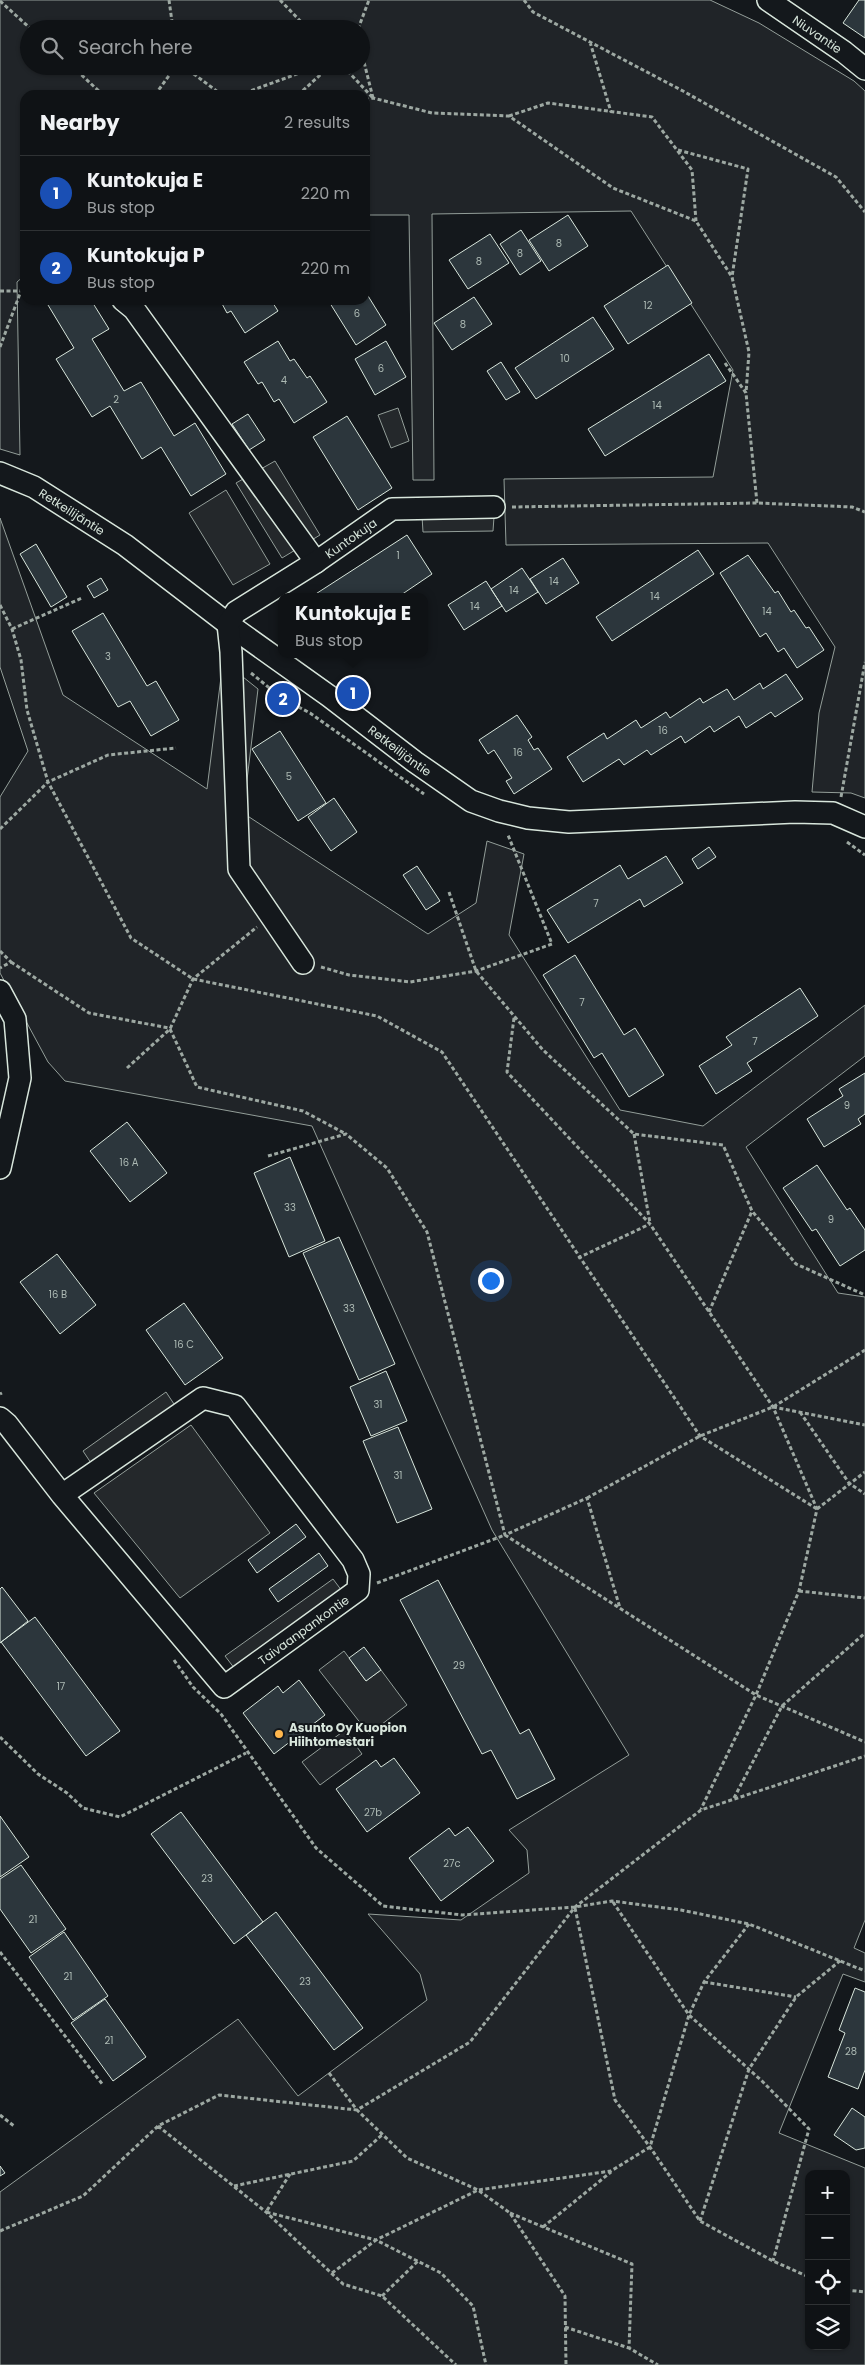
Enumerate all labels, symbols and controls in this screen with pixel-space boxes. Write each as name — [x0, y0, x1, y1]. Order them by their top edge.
street label: Niuvantie — [789, 11, 846, 57]
search box — [20, 20, 370, 75]
icon: search — [38, 34, 66, 62]
text: Search here — [78, 34, 192, 61]
text: Nearby — [40, 108, 120, 137]
text: 2 results — [284, 111, 350, 134]
text: Kuntokuja E — [87, 167, 203, 194]
text: 1 — [53, 182, 59, 205]
text: 220 m — [301, 182, 350, 205]
text: Bus stop — [87, 196, 155, 219]
house number: 8 — [556, 236, 562, 251]
text: Kuntokuja P — [87, 242, 205, 269]
house number: 8 — [517, 246, 523, 261]
house number: 8 — [476, 254, 482, 269]
text: 2 — [51, 257, 61, 280]
text: 220 m — [301, 257, 350, 280]
text: Bus stop — [87, 271, 155, 294]
house number: 12 — [644, 298, 653, 313]
house number: 6 — [354, 306, 360, 321]
house number: 8 — [460, 317, 466, 332]
house number: 10 — [560, 351, 570, 366]
house number: 6 — [378, 361, 384, 376]
house number: 4 — [281, 373, 287, 388]
house number: 2 — [113, 392, 119, 407]
house number: 14 — [652, 398, 662, 413]
street label: Retkeilijäntie — [36, 484, 108, 539]
street label: Kuntokuja — [321, 514, 380, 562]
house number: 1 — [396, 548, 400, 563]
house number: 14 — [549, 574, 559, 589]
house number: 14 — [509, 583, 519, 598]
house number: 14 — [650, 589, 660, 604]
popup — [278, 593, 428, 658]
house number: 14 — [470, 599, 480, 614]
text: Kuntokuja E — [295, 600, 411, 627]
house number: 14 — [762, 604, 772, 619]
text: Bus stop — [295, 629, 363, 652]
house number: 3 — [105, 649, 111, 664]
pin: 1 — [337, 674, 369, 712]
pin: 2 — [267, 680, 299, 718]
street label: Retkeilijäntie — [365, 721, 435, 780]
house number: 16 — [658, 723, 668, 738]
house number: 16 — [513, 745, 523, 760]
house number: 5 — [286, 769, 292, 784]
house number: 7 — [593, 896, 599, 911]
house number: 7 — [579, 995, 585, 1010]
house number: 7 — [752, 1034, 758, 1049]
house number: 9 — [844, 1098, 850, 1113]
house number: 16 A — [120, 1155, 139, 1170]
house number: 33 — [284, 1200, 296, 1215]
house number: 9 — [828, 1212, 834, 1227]
your location — [478, 1268, 504, 1294]
house number: 16 B — [49, 1287, 67, 1302]
house number: 33 — [343, 1301, 355, 1316]
house number: 16 C — [174, 1337, 194, 1352]
house number: 31 — [373, 1397, 383, 1412]
house number: 31 — [393, 1468, 403, 1483]
street label: Taivaanpankontie — [254, 1591, 352, 1668]
house number: 29 — [453, 1658, 465, 1673]
house number: 17 — [57, 1679, 66, 1694]
place label: Asunto Oy Kuopion Hiihtomestari — [289, 1719, 407, 1750]
marker: Asunto Oy Kuopion Hiihtomestari — [273, 1728, 285, 1740]
house number: 27b — [364, 1805, 382, 1820]
house number: 27c — [443, 1856, 461, 1871]
house number: 23 — [201, 1871, 213, 1886]
house number: 21 — [29, 1912, 37, 1927]
house number: 21 — [64, 1969, 72, 1984]
house number: 23 — [299, 1974, 311, 1989]
house number: 21 — [105, 2033, 113, 2048]
house number: 28 — [845, 2044, 857, 2059]
map controls — [805, 2170, 850, 2350]
button: + — [805, 2170, 850, 2215]
button: − — [805, 2215, 850, 2260]
button: locate — [805, 2260, 850, 2305]
button: layers — [805, 2305, 850, 2350]

